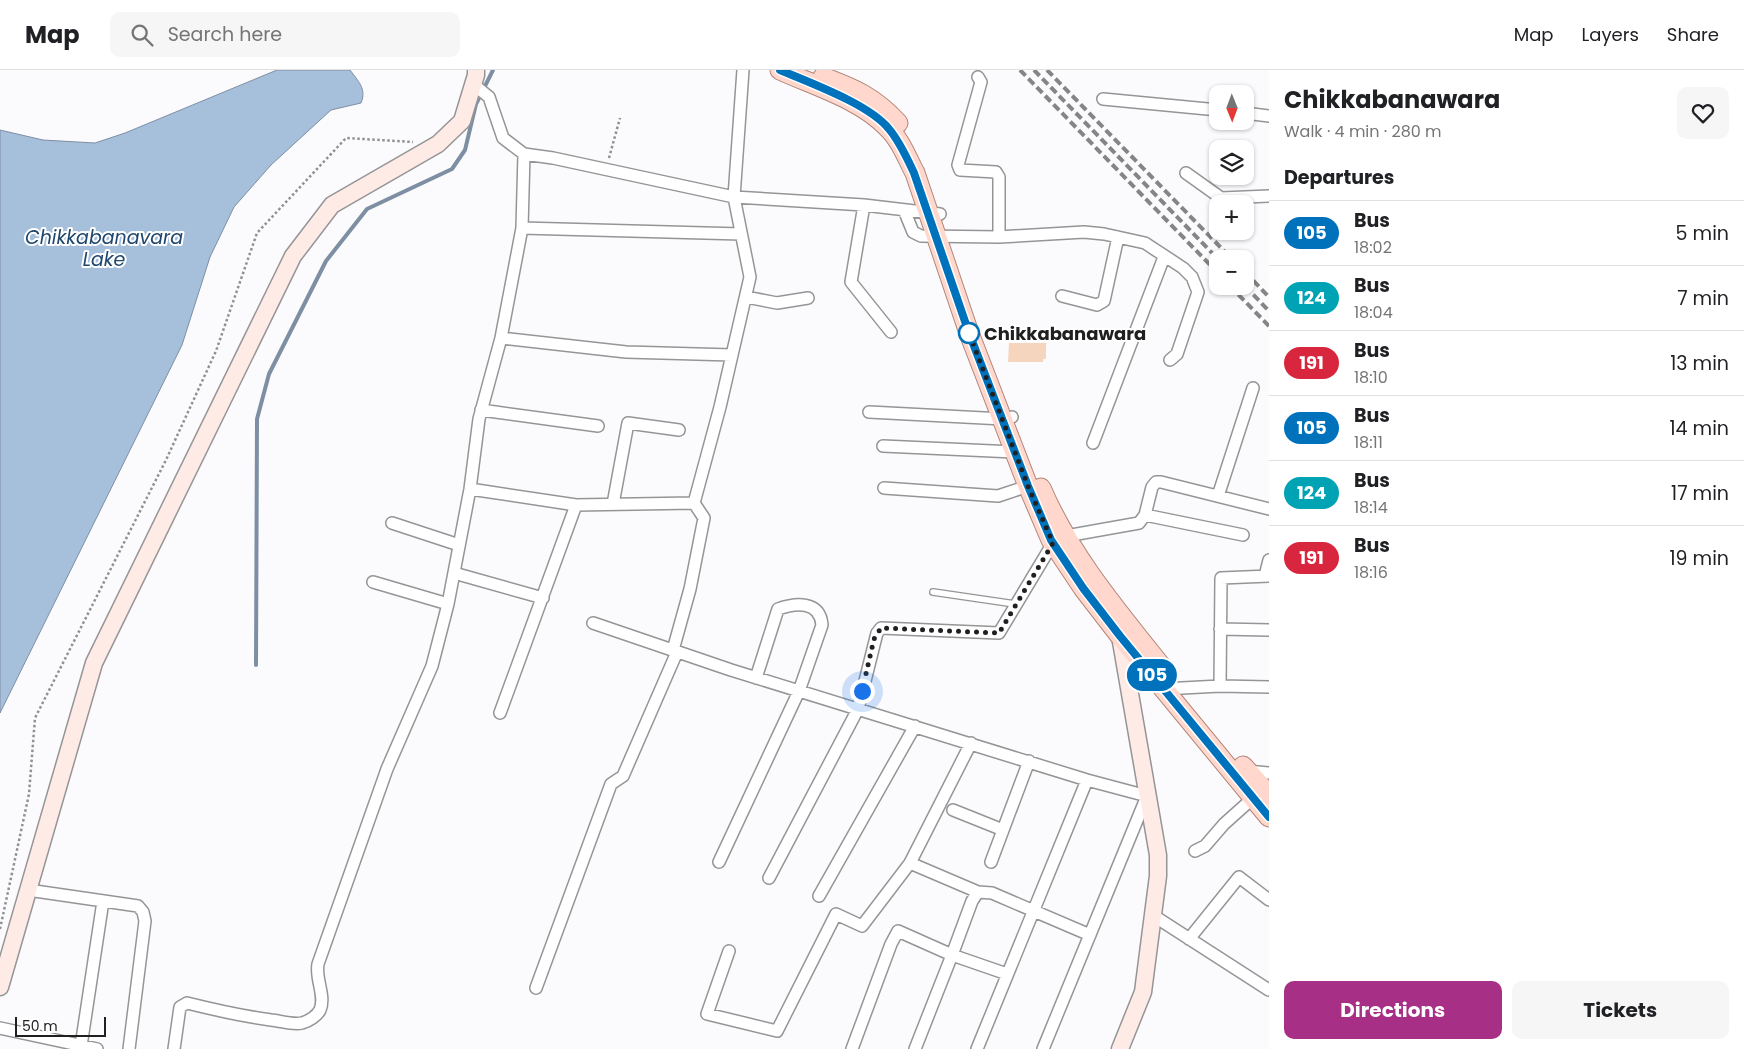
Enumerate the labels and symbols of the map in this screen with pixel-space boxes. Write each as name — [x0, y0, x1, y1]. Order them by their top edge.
north arrow — [1209, 85, 1254, 130]
water label: Chikkabanavara Lake — [25, 224, 183, 273]
place label: Chikkabanawara — [984, 321, 1146, 346]
marker: Chikkabanawara — [958, 322, 980, 344]
line badge: 105 — [1123, 659, 1181, 691]
your location — [850, 679, 875, 704]
scale bar — [15, 1014, 106, 1037]

